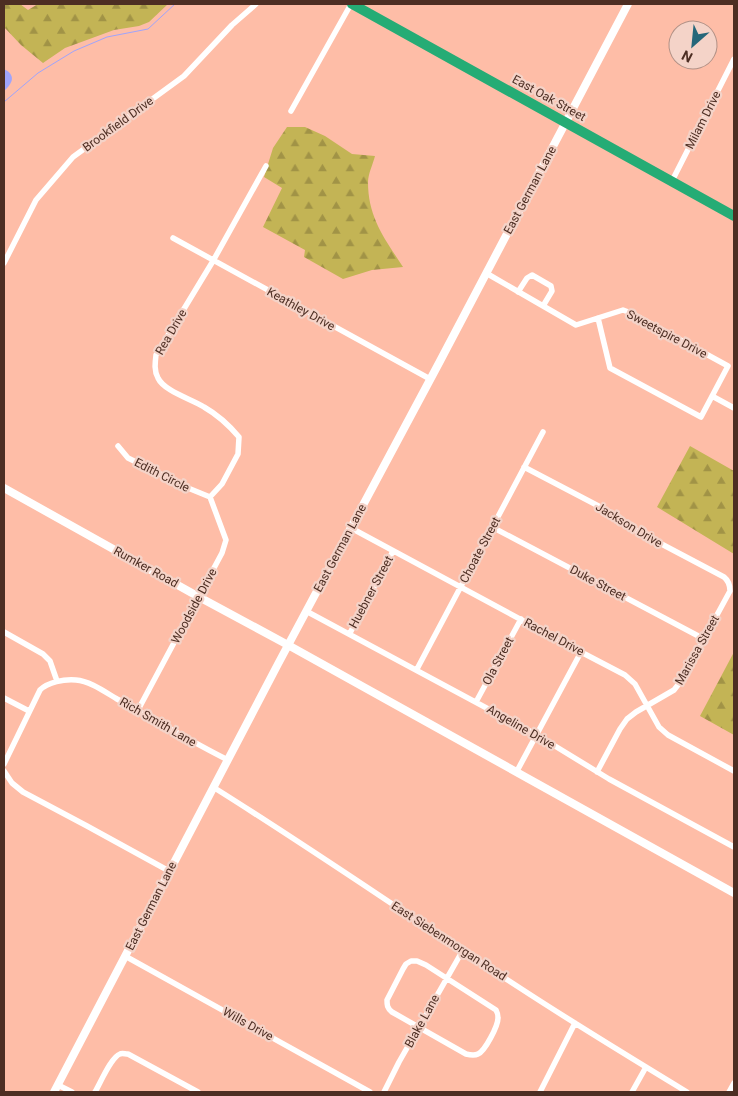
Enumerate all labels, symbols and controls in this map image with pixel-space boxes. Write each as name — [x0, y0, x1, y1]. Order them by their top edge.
north arrow — [668, 20, 718, 70]
text: N — [679, 47, 695, 66]
street label: East Oak Street — [510, 72, 588, 124]
street label: Milam Drive — [682, 89, 724, 151]
street label: Brookfield Drive — [80, 94, 156, 154]
street label: East German Lane — [501, 144, 559, 236]
street label: Keathley Drive — [265, 285, 337, 333]
street label: Rea Drive — [152, 307, 190, 357]
street label: Sweetspire Drive — [624, 307, 710, 361]
street label: Edith Circle — [132, 455, 192, 495]
street label: Jackson Drive — [593, 500, 665, 550]
street label: East German Lane — [311, 502, 369, 594]
street label: Choate Street — [457, 515, 503, 585]
street label: Rumker Road — [111, 544, 181, 590]
street label: Huebner Street — [346, 553, 396, 631]
street label: Duke Street — [568, 562, 628, 604]
street label: Woodside Drive — [168, 566, 220, 646]
street label: Marissa Street — [672, 613, 722, 687]
street label: Rachel Drive — [522, 615, 586, 659]
street label: Ola Street — [480, 635, 516, 687]
street label: Rich Smith Lane — [117, 694, 199, 750]
street label: Angeline Drive — [484, 702, 558, 752]
street label: East German Lane — [123, 859, 179, 953]
street label: East Siebenmorgan Road — [389, 899, 509, 983]
street label: Blake Lane — [402, 992, 442, 1050]
street label: Wills Drive — [220, 1004, 276, 1044]

